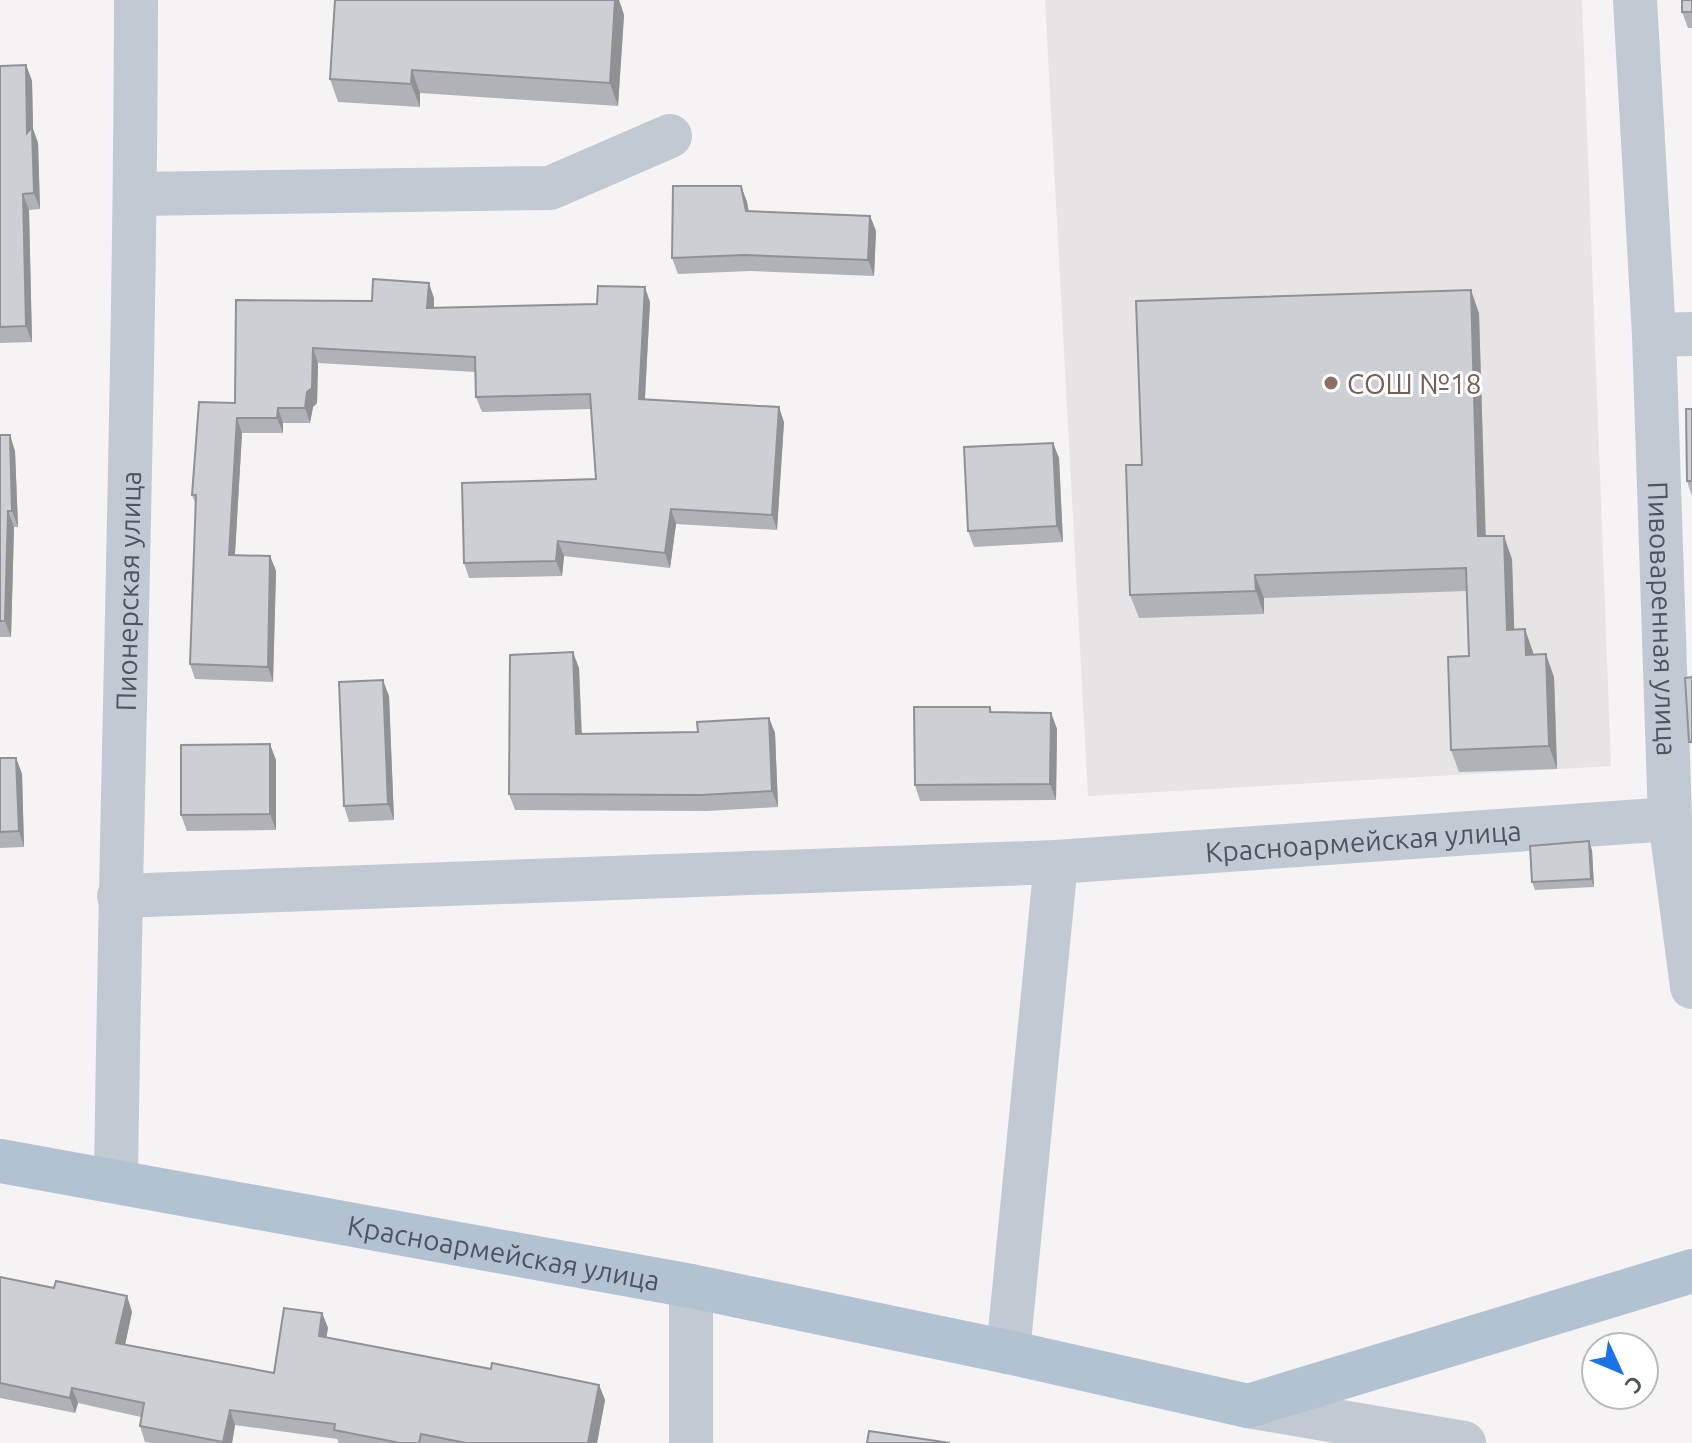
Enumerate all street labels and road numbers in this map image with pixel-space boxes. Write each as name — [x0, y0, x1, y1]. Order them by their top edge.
street label: Пионерская улица — [109, 471, 145, 712]
street label: Пивоваренная улица — [1643, 481, 1683, 757]
street label: Красноармейская улица — [1204, 814, 1522, 867]
street label: Красноармейская улица — [345, 1209, 662, 1296]

